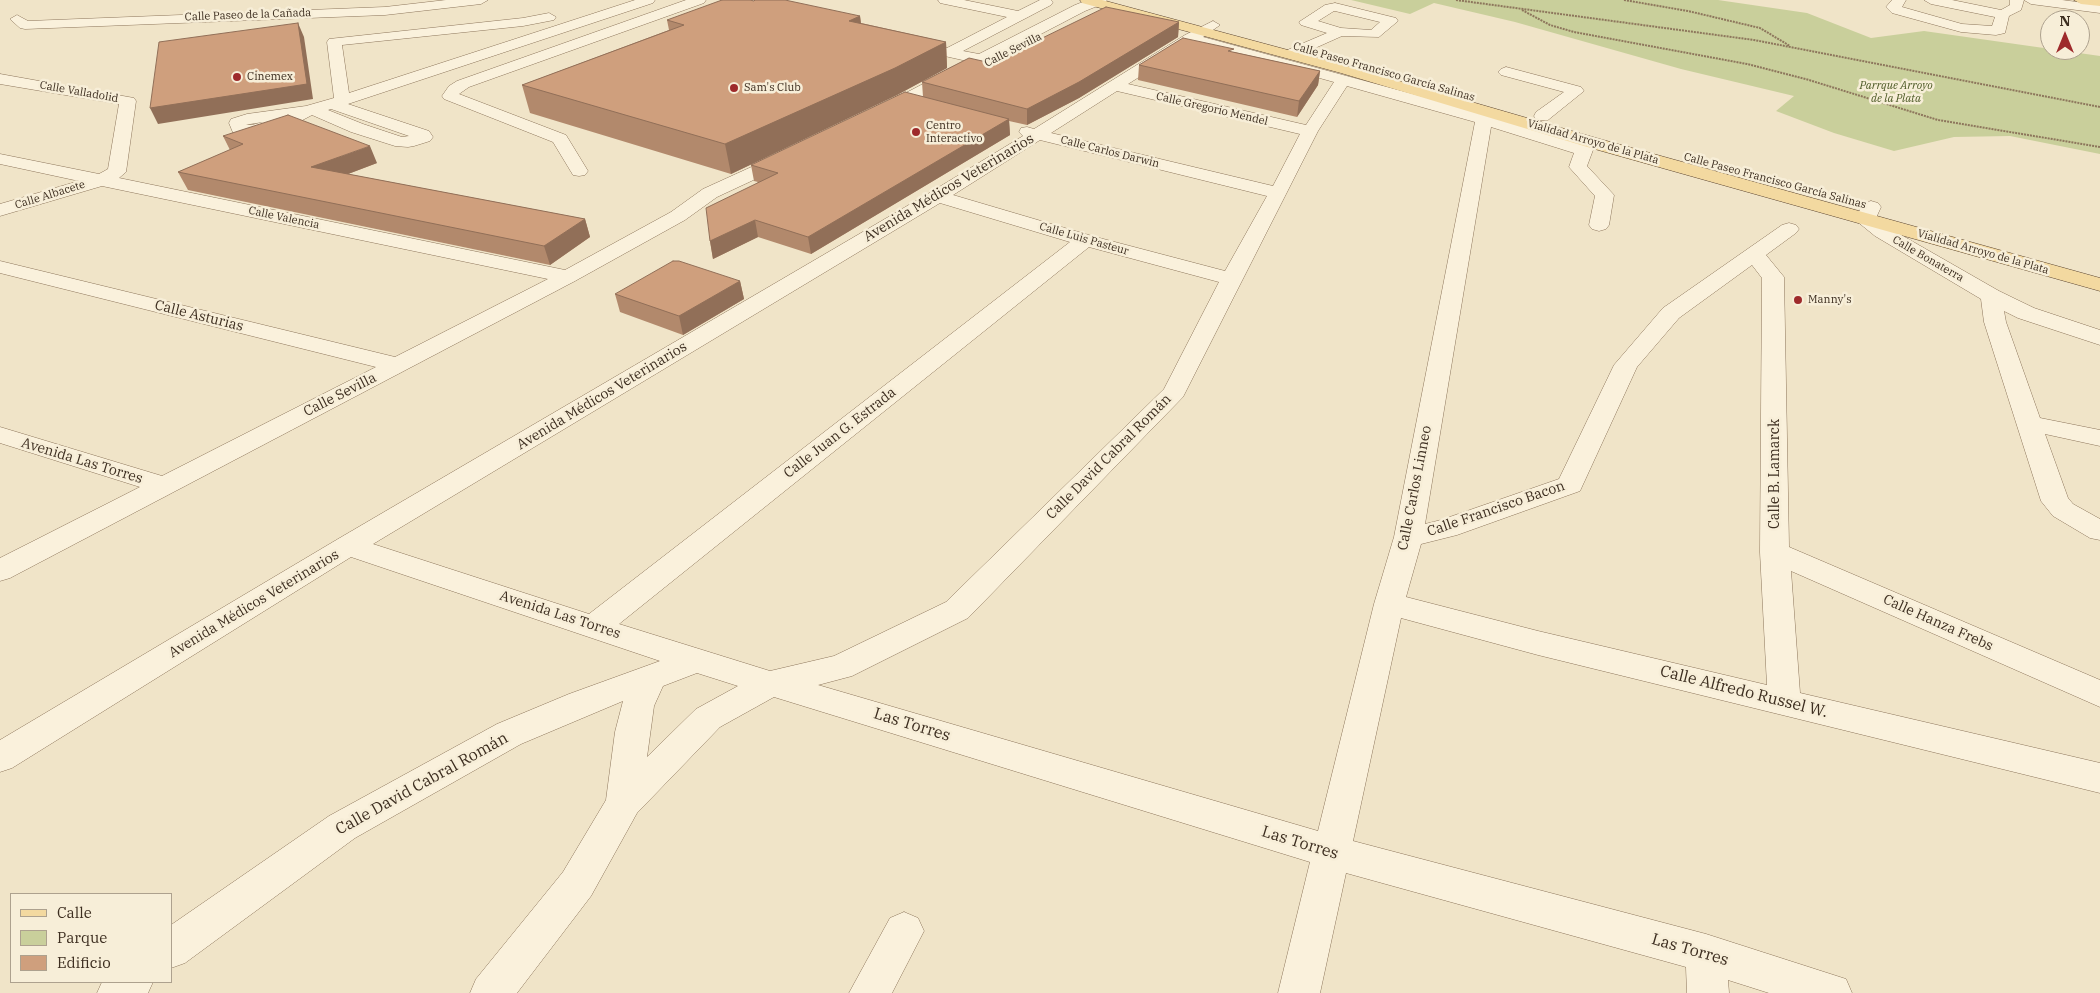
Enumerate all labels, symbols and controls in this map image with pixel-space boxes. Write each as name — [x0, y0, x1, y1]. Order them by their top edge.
street label: Calle Paseo de la Cañada — [185, 6, 311, 24]
north arrow — [2040, 10, 2090, 60]
text: N — [2059, 12, 2071, 30]
street label: Calle Sevilla — [982, 30, 1044, 70]
street label: Calle Paseo Francisco García Salinas — [1292, 40, 1476, 104]
place label: Cinemex — [247, 70, 293, 84]
marker: Cinemex — [231, 71, 243, 83]
street label: Calle Valladolid — [39, 79, 119, 105]
park label: Parrque Arroyo de la Plata — [1859, 79, 1933, 105]
place label: Sam's Club — [744, 81, 801, 95]
marker: Sam's Club — [728, 82, 740, 94]
street label: Calle Gregorio Mendel — [1155, 90, 1269, 128]
street label: Vialidad Arroyo de la Plata — [1526, 117, 1660, 167]
place label: Centro Interactivo — [926, 119, 982, 145]
marker: Centro Interactivo — [910, 126, 922, 138]
street label: Avenida Médicos Veterinarios — [861, 130, 1037, 246]
street label: Calle Carlos Darwin — [1059, 133, 1161, 171]
street label: Calle Paseo Francisco García Salinas — [1682, 150, 1868, 212]
street label: Calle Albacete — [13, 178, 87, 212]
street label: Calle Valencia — [247, 204, 321, 232]
street label: Calle Luis Pasteur — [1038, 220, 1130, 258]
street label: Vialidad Arroyo de la Plata — [1916, 227, 2050, 277]
street label: Calle Bonaterra — [1890, 233, 1966, 285]
place label: Manny's — [1808, 293, 1852, 307]
marker: Manny's — [1792, 294, 1804, 306]
street label: Calle Asturias — [153, 297, 245, 335]
street label: Avenida Médicos Veterinarios — [514, 338, 690, 454]
street label: Calle Sevilla — [301, 369, 379, 421]
street label: Calle Juan G. Estrada — [781, 384, 899, 482]
street label: Calle David Cabral Román — [1043, 391, 1175, 523]
street label: Calle B. Lamarck — [1767, 419, 1783, 529]
street label: Calle Carlos Linneo — [1395, 424, 1435, 552]
street label: Avenida Las Torres — [19, 435, 145, 487]
street label: Calle Francisco Bacon — [1425, 478, 1567, 540]
street label: Avenida Médicos Veterinarios — [166, 546, 342, 662]
street label: Avenida Las Torres — [497, 588, 623, 642]
street label: Calle Hanza Frebs — [1880, 591, 1996, 655]
street label: Calle Alfredo Russel W. — [1658, 662, 1830, 722]
street label: Las Torres — [871, 704, 953, 746]
street label: Calle David Cabral Román — [332, 729, 512, 839]
street label: Las Torres — [1259, 822, 1341, 864]
legend — [10, 893, 172, 983]
text: Calle — [57, 903, 92, 922]
text: Parque — [57, 928, 107, 947]
street label: Las Torres — [1649, 930, 1731, 970]
text: Edificio — [57, 953, 111, 972]

